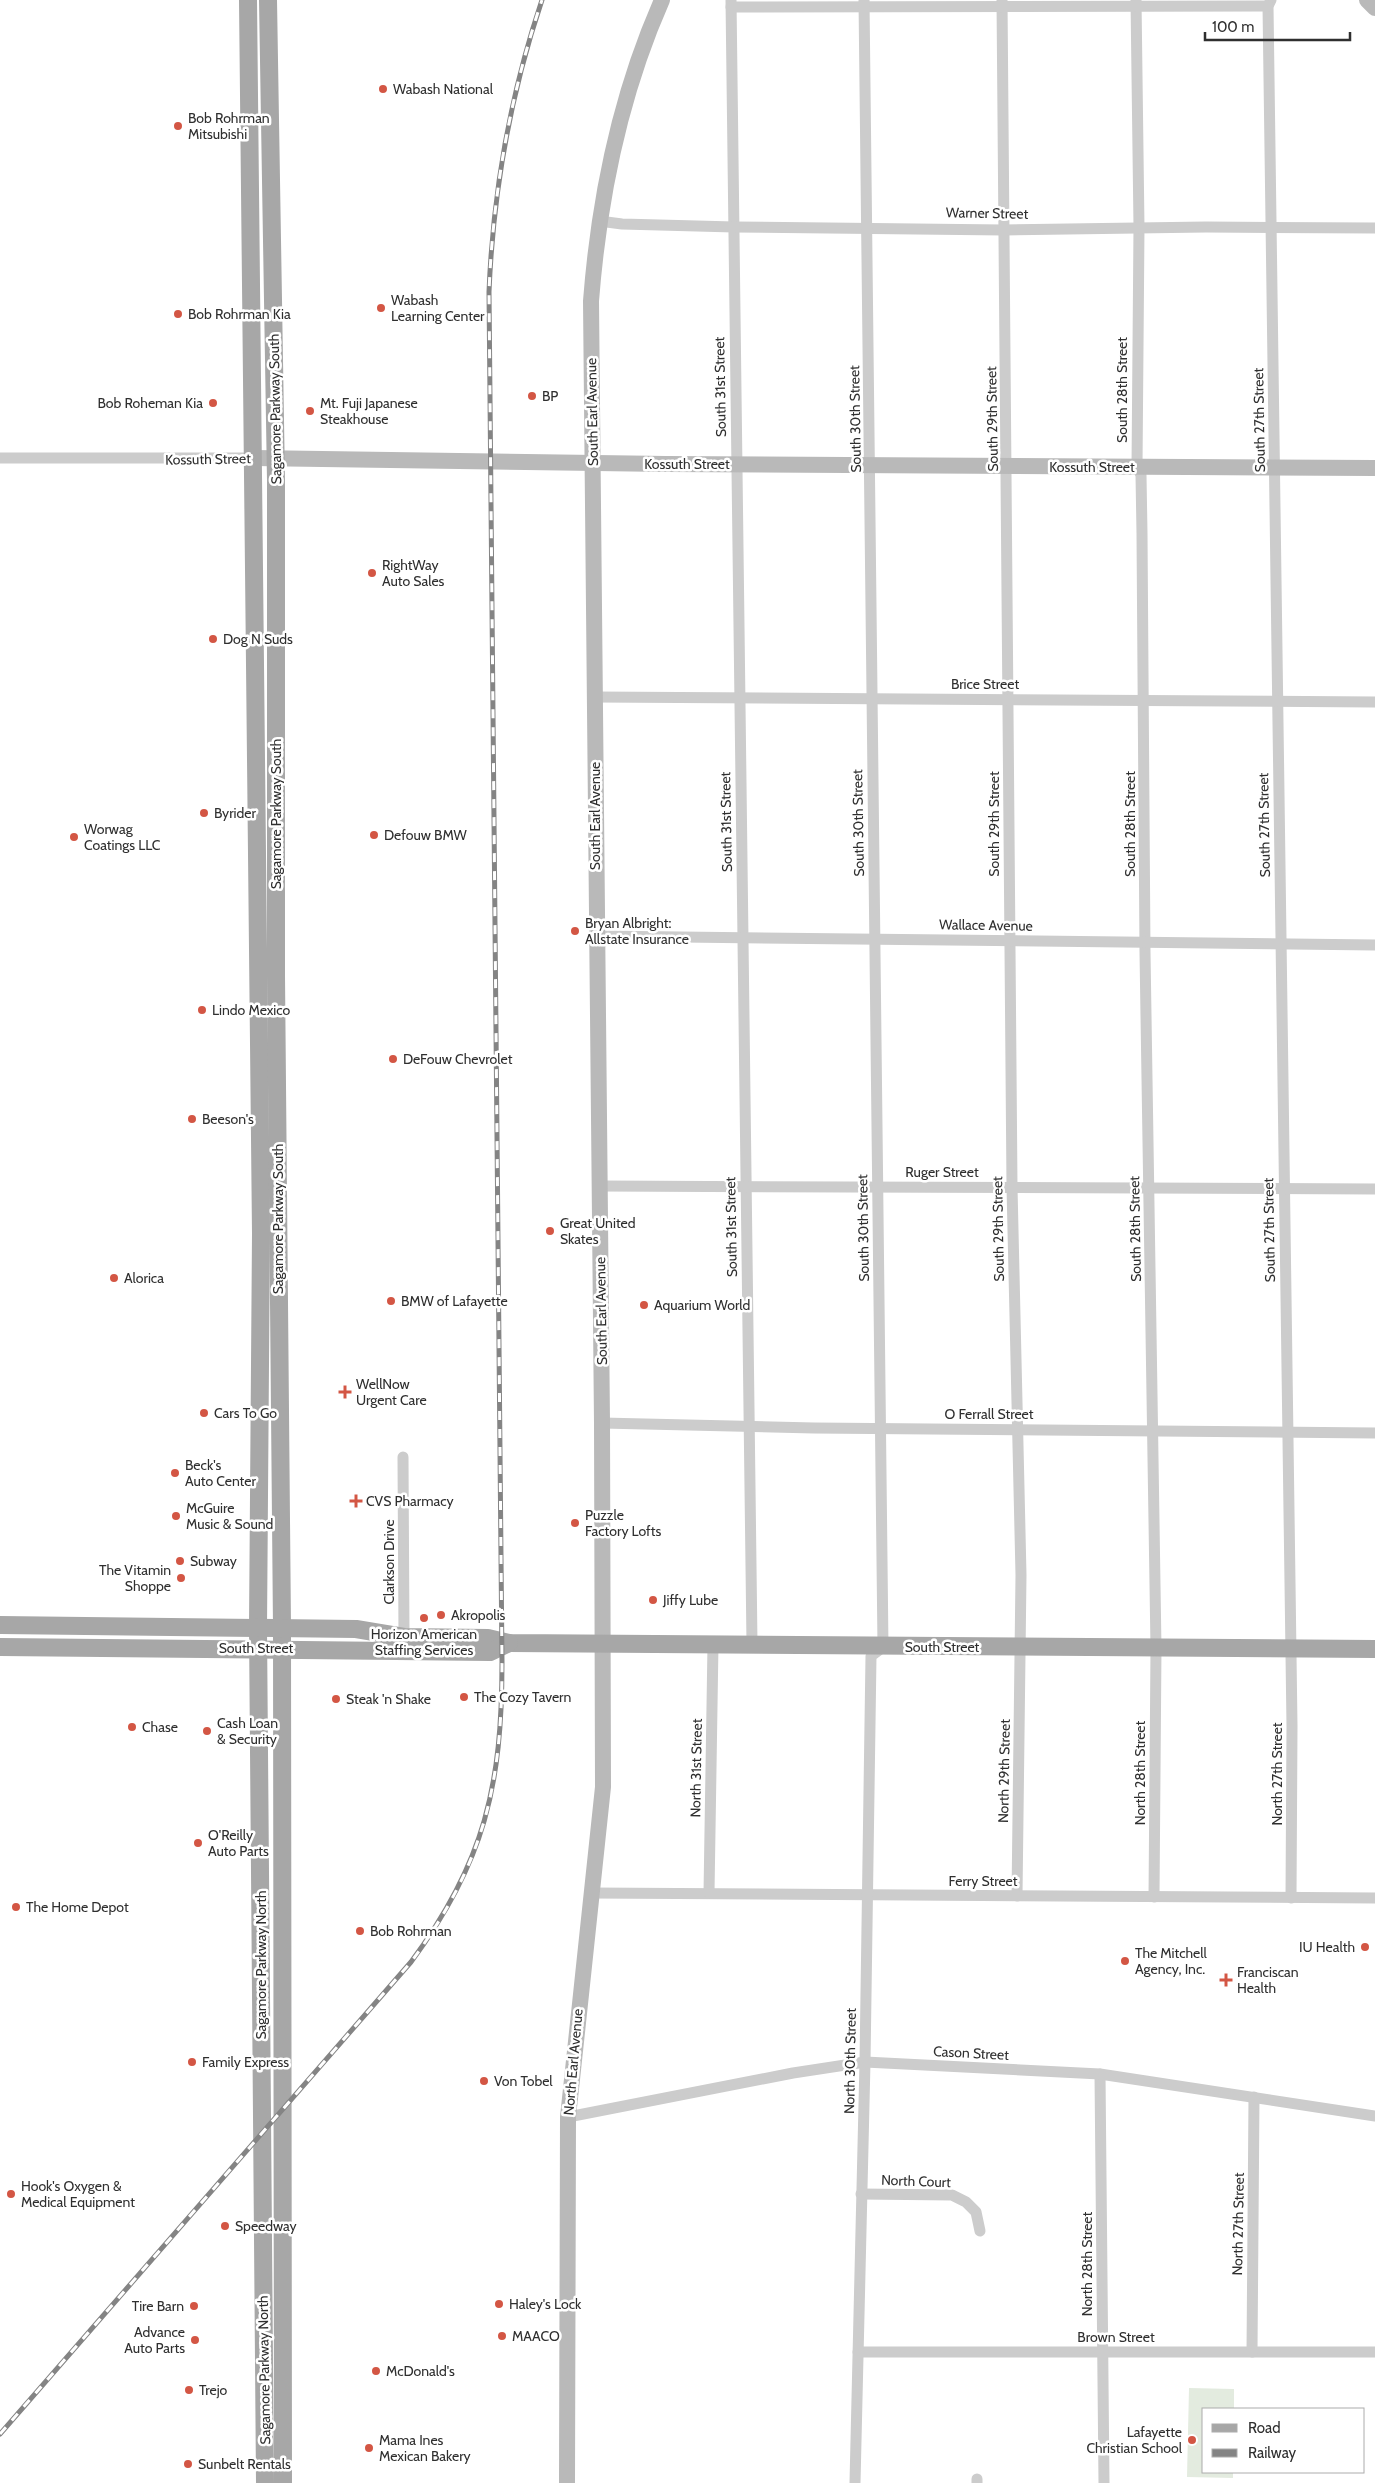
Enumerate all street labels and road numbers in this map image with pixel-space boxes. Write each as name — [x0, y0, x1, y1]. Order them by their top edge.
street label: Warner Street — [946, 203, 1029, 223]
street label: Sagamore Parkway South — [265, 334, 285, 484]
street label: South 31st Street — [710, 336, 730, 437]
street label: South 28th Street — [1113, 337, 1131, 443]
street label: South Earl Avenue — [582, 358, 602, 466]
street label: South 30th Street — [845, 365, 865, 473]
street label: South 29th Street — [982, 366, 1002, 472]
street label: South 27th Street — [1249, 367, 1269, 472]
street label: Kossuth Street — [165, 449, 251, 469]
street label: Kossuth Street — [644, 455, 730, 473]
street label: Kossuth Street — [1049, 458, 1135, 476]
street label: Brice Street — [951, 675, 1019, 693]
street label: Sagamore Parkway South — [267, 739, 285, 889]
street label: South Earl Avenue — [586, 762, 604, 870]
street label: South 30th Street — [848, 769, 868, 877]
street label: South 31st Street — [716, 771, 736, 872]
street label: South 29th Street — [985, 771, 1003, 877]
street label: South 28th Street — [1121, 771, 1139, 877]
street label: South 27th Street — [1254, 772, 1274, 877]
street label: Wallace Avenue — [939, 915, 1033, 935]
street label: Sagamore Parkway South — [269, 1144, 287, 1294]
street label: Ruger Street — [905, 1163, 979, 1181]
street label: South 30th Street — [853, 1174, 873, 1282]
street label: South 31st Street — [721, 1176, 741, 1277]
street label: South 29th Street — [988, 1176, 1008, 1282]
street label: South 28th Street — [1125, 1176, 1145, 1282]
street label: South 27th Street — [1259, 1177, 1279, 1282]
street label: South Earl Avenue — [591, 1257, 611, 1365]
street label: O Ferrall Street — [944, 1405, 1034, 1423]
street label: Clarkson Drive — [380, 1519, 398, 1605]
street label: South Street — [905, 1638, 980, 1656]
street label: South Street — [219, 1639, 294, 1657]
street label: North 31st Street — [686, 1718, 706, 1818]
street label: North 29th Street — [994, 1719, 1014, 1823]
street label: North 28th Street — [1131, 1720, 1149, 1825]
street label: North 27th Street — [1268, 1722, 1286, 1826]
street label: Ferry Street — [949, 1872, 1018, 1890]
street label: Sagamore Parkway North — [252, 1890, 270, 2040]
street label: North Earl Avenue — [559, 2008, 587, 2116]
street label: North 30th Street — [840, 2008, 860, 2114]
street label: Cason Street — [933, 2042, 1010, 2064]
street label: North Court — [881, 2171, 951, 2191]
street label: North 27th Street — [1228, 2172, 1248, 2276]
street label: North 28th Street — [1078, 2211, 1096, 2316]
street label: Sagamore Parkway North — [254, 2295, 274, 2445]
street label: Brown Street — [1077, 2328, 1155, 2346]

